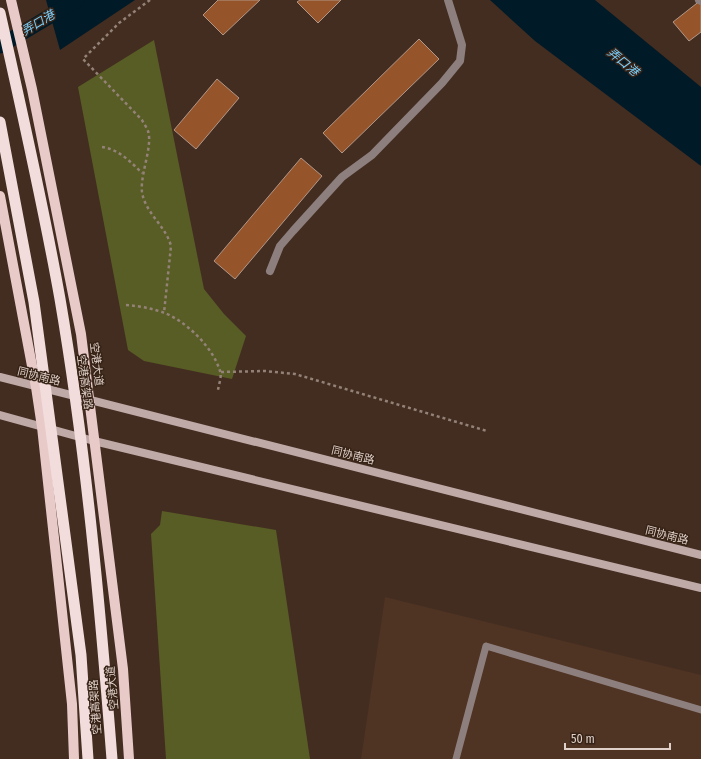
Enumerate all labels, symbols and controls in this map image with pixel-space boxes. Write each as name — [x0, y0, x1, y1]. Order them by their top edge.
water label: 弄口港 — [19, 7, 59, 38]
water label: 弄口港 — [605, 45, 643, 80]
street label: 空港大道 — [87, 341, 106, 387]
street label: 空港高架路 — [74, 354, 95, 410]
street label: 同协南路 — [16, 365, 62, 388]
street label: 同协南路 — [330, 444, 376, 467]
street label: 同协南路 — [644, 524, 690, 547]
street label: 空港大道 — [104, 665, 121, 710]
street label: 空港高架路 — [87, 679, 104, 735]
scale bar — [565, 725, 670, 751]
text: 50 m — [571, 732, 595, 746]

